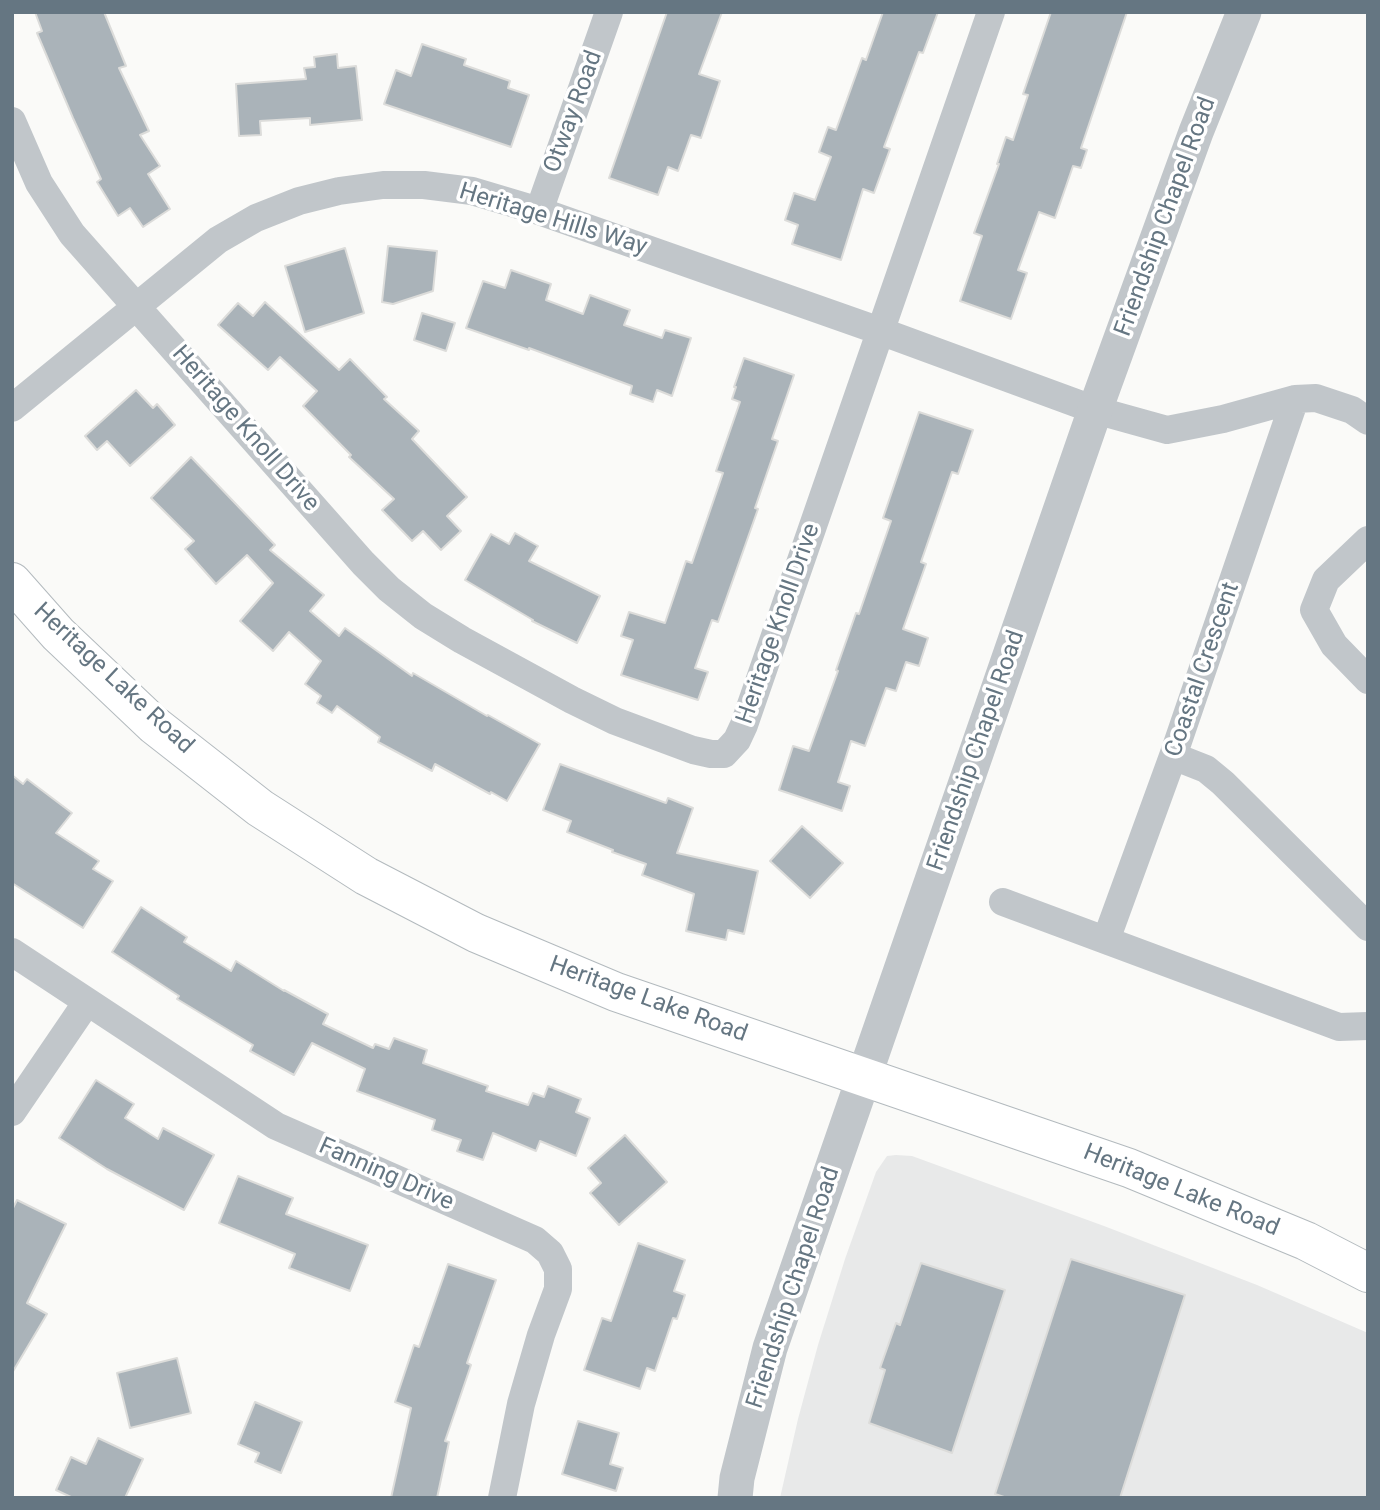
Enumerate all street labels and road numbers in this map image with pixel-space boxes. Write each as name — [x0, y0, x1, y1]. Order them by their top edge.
street label: Otway Road — [539, 47, 609, 177]
street label: Friendship Chapel Road — [1109, 94, 1223, 340]
street label: Heritage Hills Way — [456, 178, 650, 262]
street label: Heritage Knoll Drive — [165, 340, 325, 518]
street label: Heritage Knoll Drive — [731, 520, 827, 728]
street label: Coastal Crescent — [1160, 579, 1246, 761]
street label: Heritage Lake Road — [27, 597, 199, 761]
street label: Friendship Chapel Road — [922, 627, 1032, 875]
street label: Heritage Lake Road — [545, 951, 751, 1049]
street label: Fanning Drive — [314, 1132, 458, 1218]
street label: Heritage Lake Road — [1079, 1139, 1283, 1243]
street label: Friendship Chapel Road — [741, 1164, 847, 1412]

